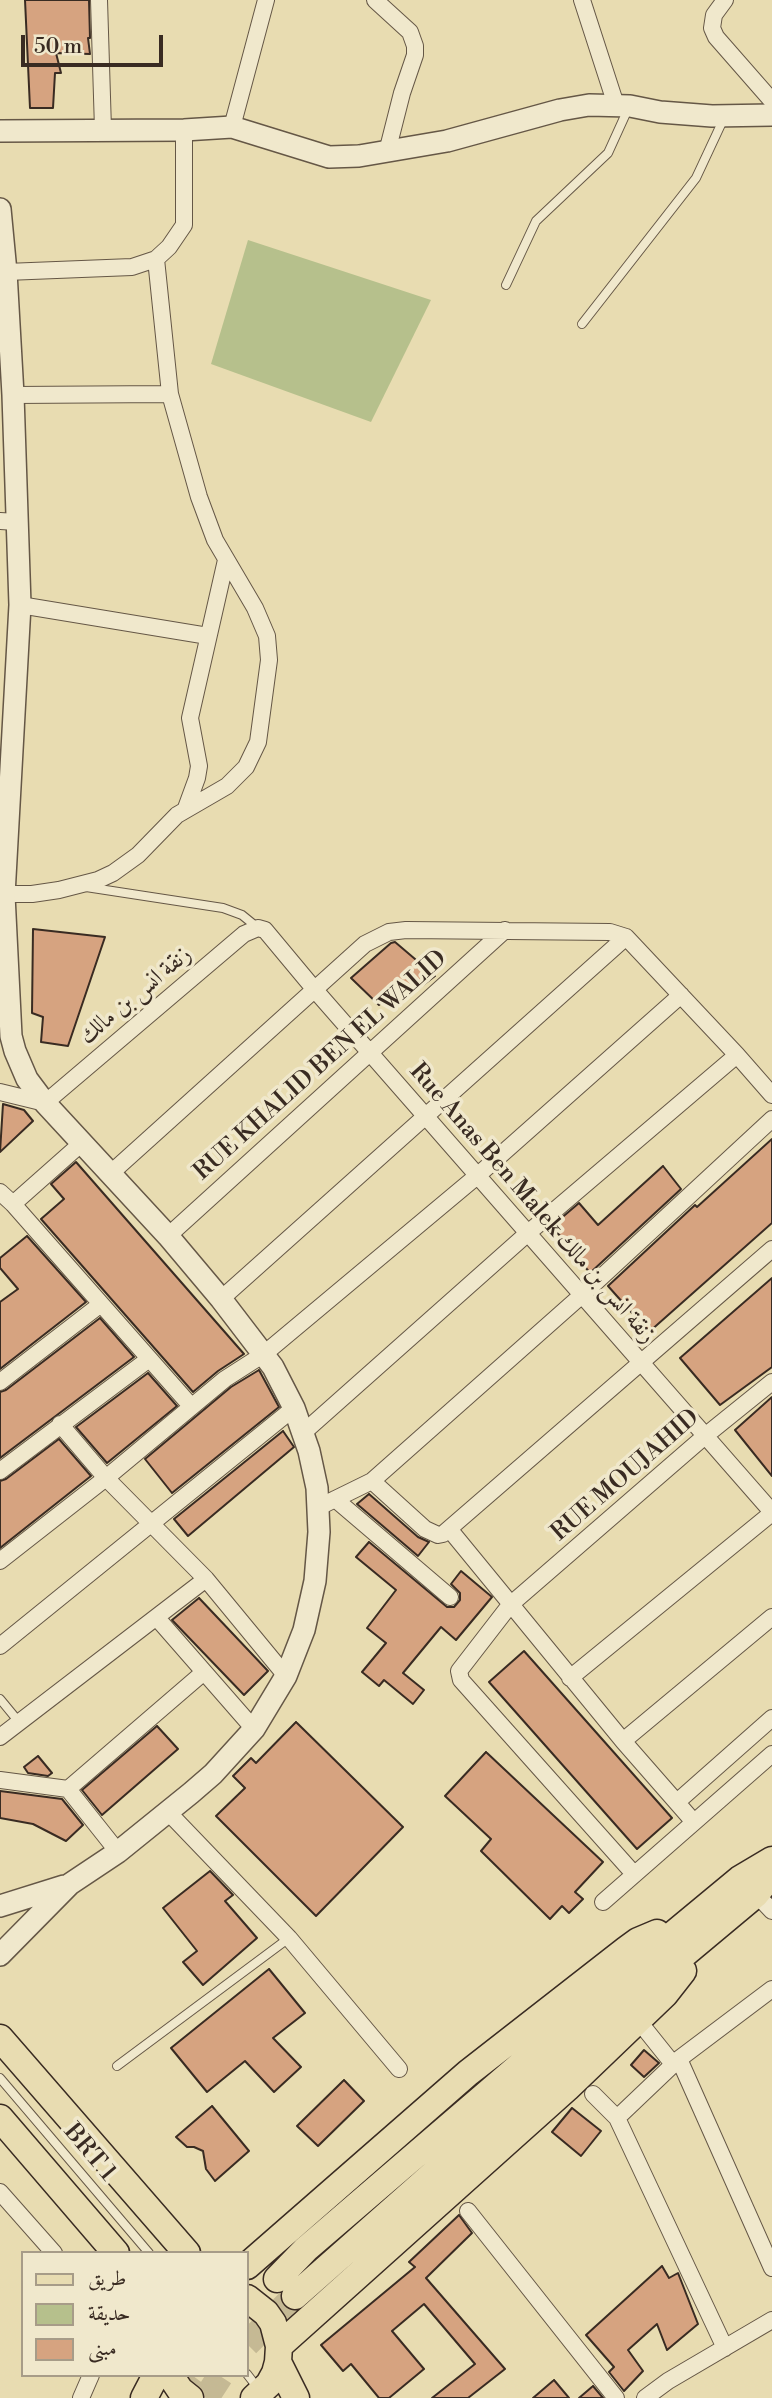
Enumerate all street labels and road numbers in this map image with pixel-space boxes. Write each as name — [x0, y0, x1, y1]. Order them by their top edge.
street label: زنقة انس بن مالك — [74, 941, 198, 1051]
street label: RUE KHALID BEN EL WALID — [189, 945, 453, 1187]
street label: Rue Anas Ben Malek زنقة انس بن مالك — [403, 1058, 661, 1350]
street label: RUE MOUJAHID — [546, 1404, 706, 1548]
street label: BRT 1 — [57, 2119, 121, 2187]

